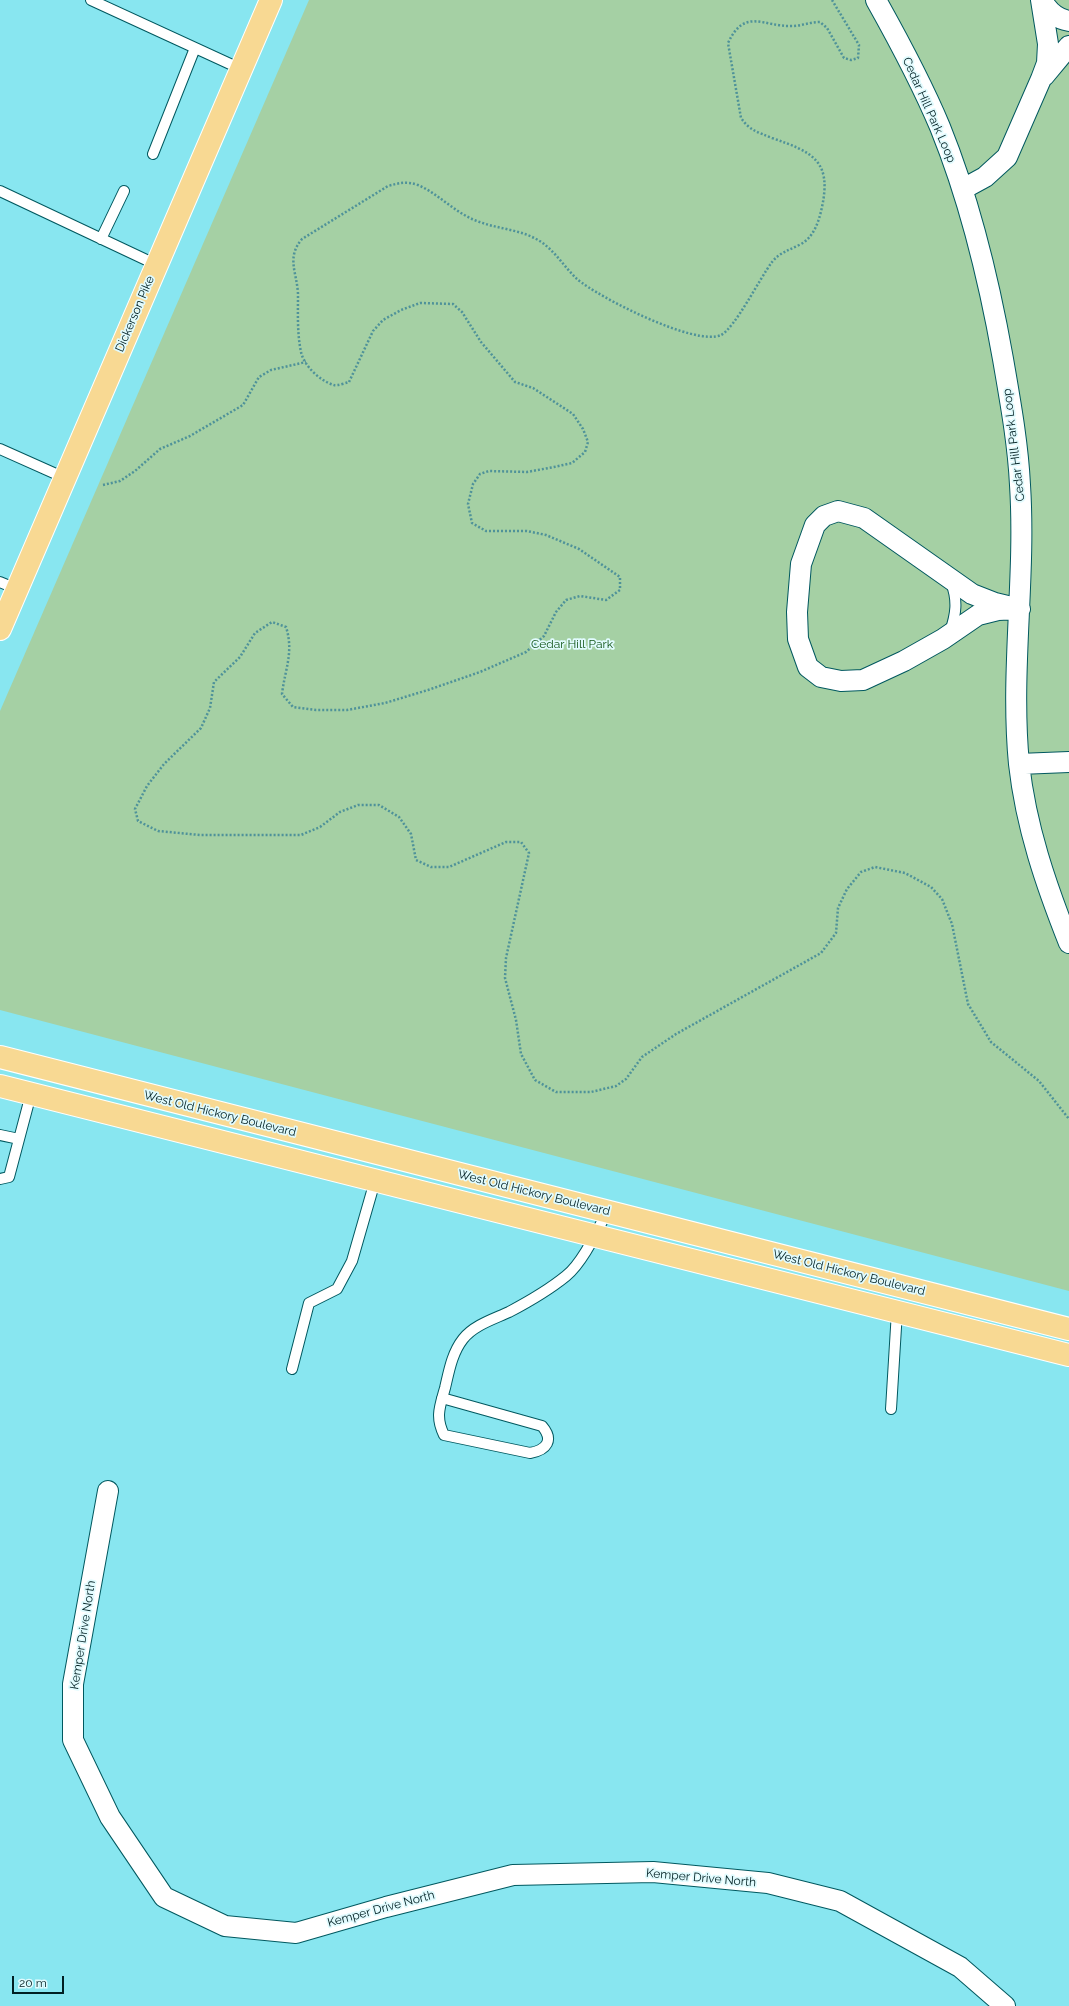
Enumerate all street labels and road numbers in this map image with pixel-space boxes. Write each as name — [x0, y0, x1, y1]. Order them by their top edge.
street label: Cedar Hill Park Loop — [899, 55, 959, 165]
street label: Dickerson Pike — [113, 274, 157, 354]
street label: Cedar Hill Park Loop — [1000, 388, 1028, 502]
street label: West Old Hickory Boulevard — [142, 1088, 298, 1140]
street label: West Old Hickory Boulevard — [456, 1167, 612, 1219]
street label: West Old Hickory Boulevard — [771, 1247, 927, 1299]
street label: Kemper Drive North — [67, 1579, 99, 1691]
street label: Kemper Drive North — [645, 1866, 757, 1890]
street label: Kemper Drive North — [326, 1888, 436, 1930]

